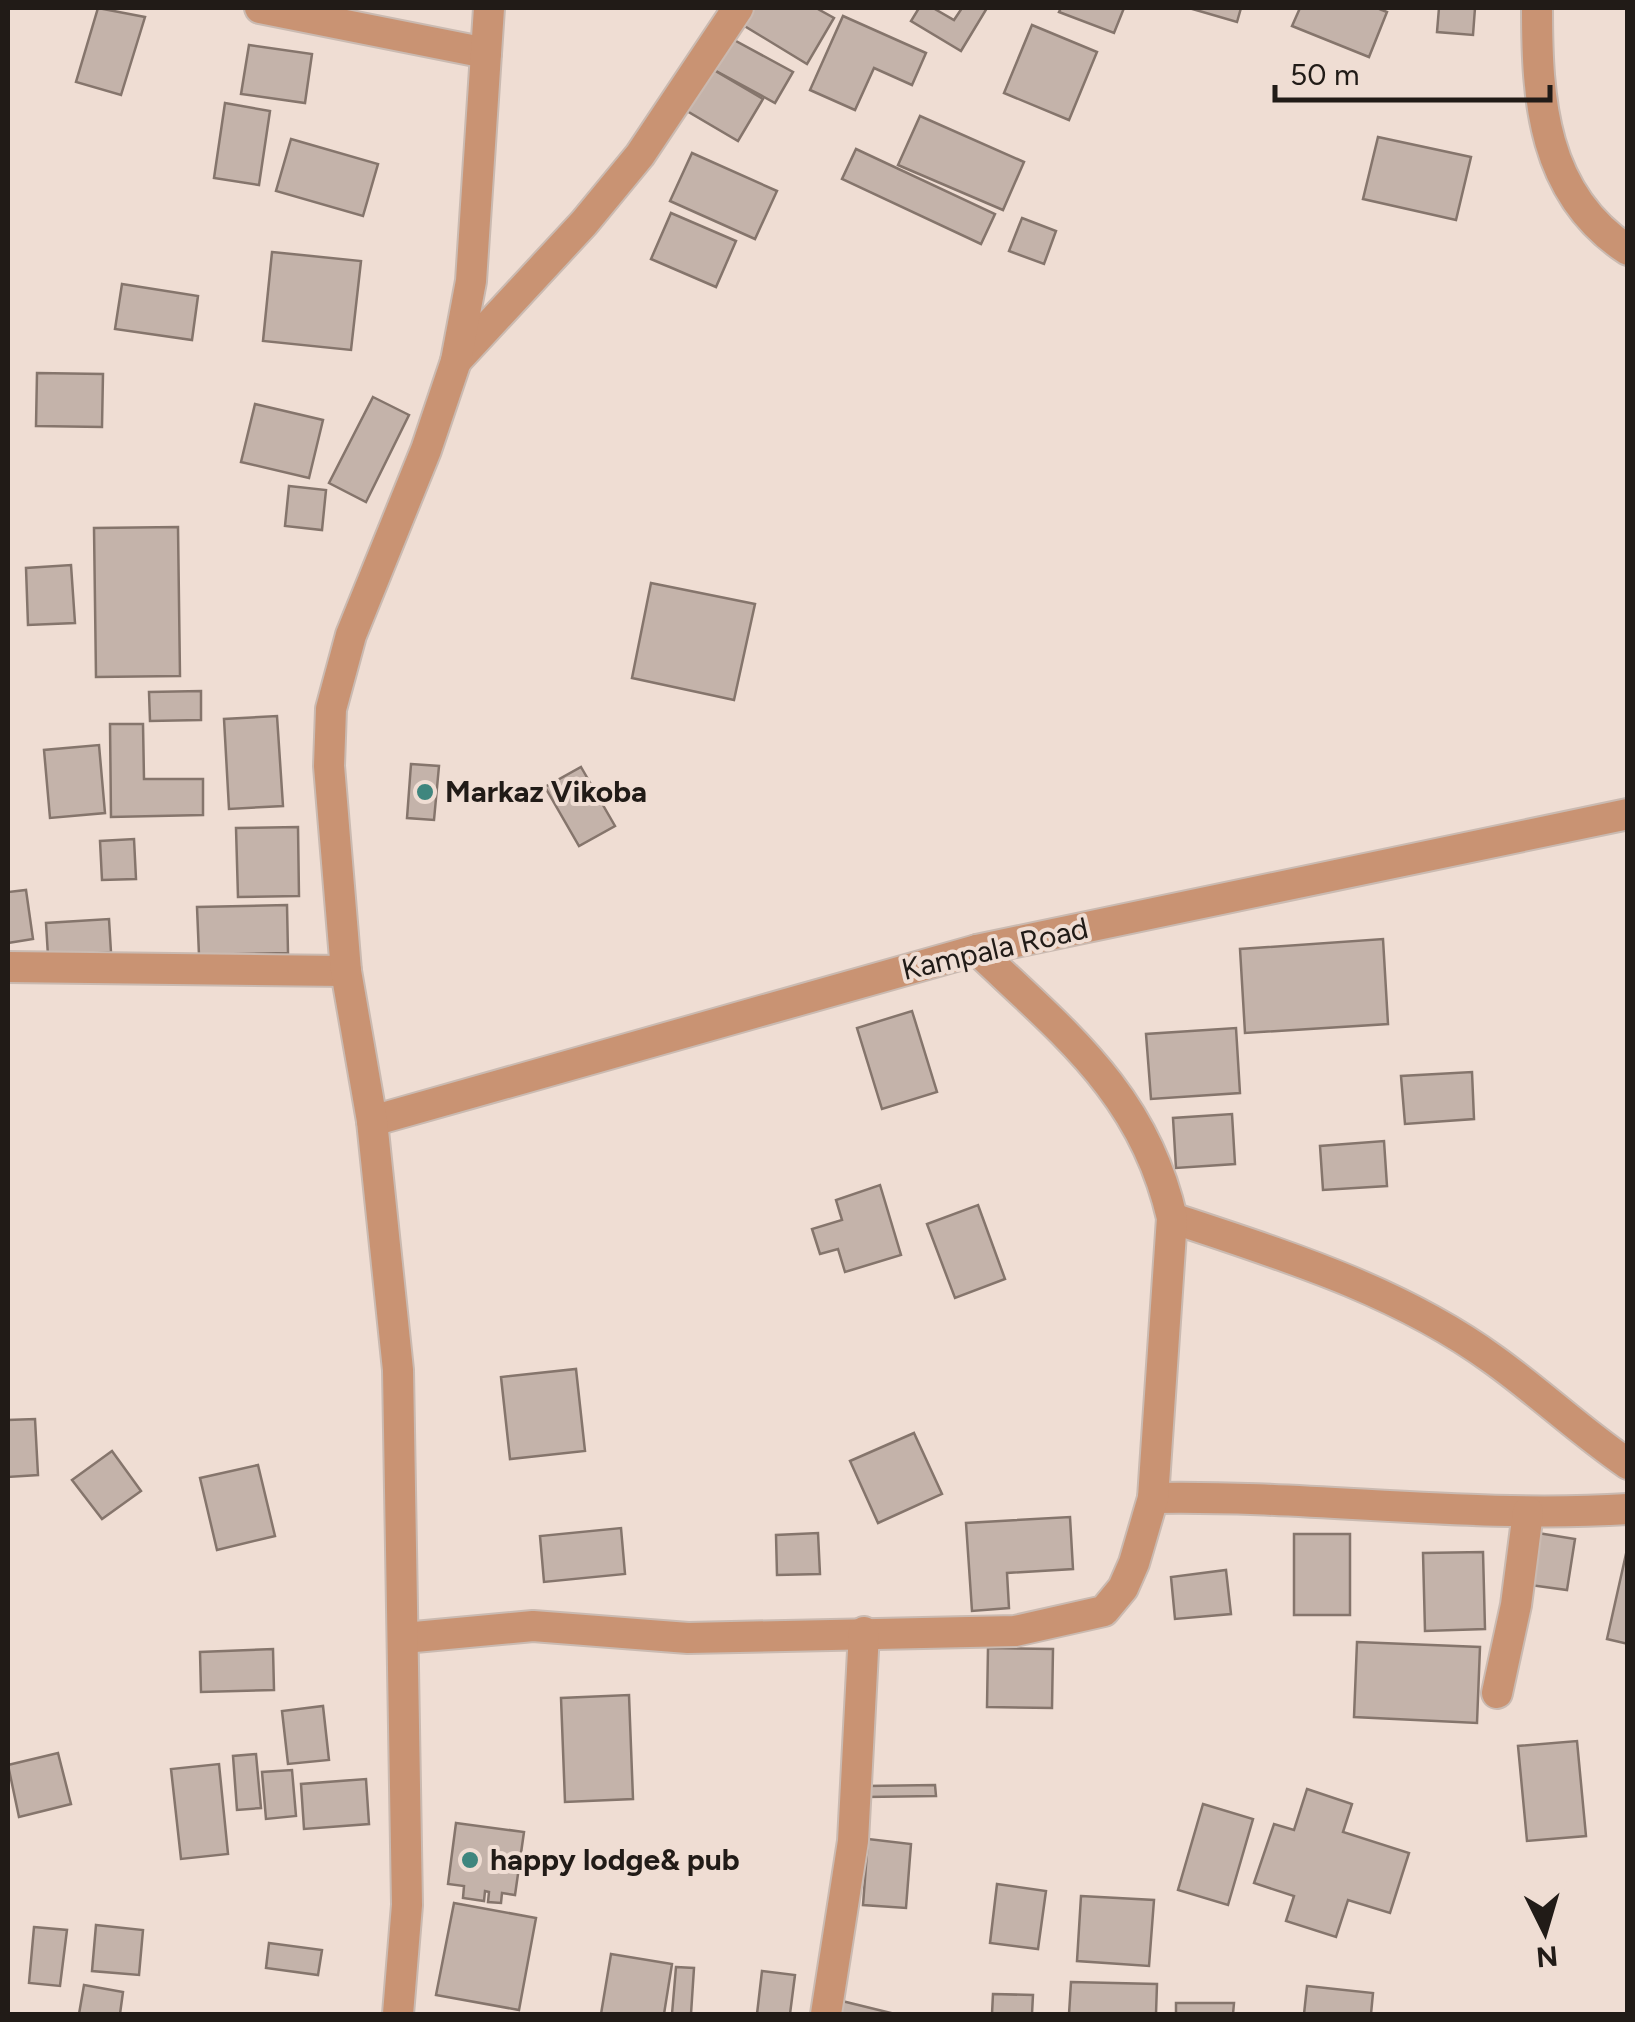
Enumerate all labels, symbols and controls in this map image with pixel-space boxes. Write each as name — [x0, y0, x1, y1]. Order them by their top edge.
scale bar — [1275, 40, 1550, 102]
text: 50 m — [1290, 56, 1359, 93]
place label: Markaz Vikoba — [445, 773, 647, 810]
marker: Markaz Vikoba — [414, 781, 436, 803]
street label: Kampala Road — [898, 909, 1092, 988]
place label: happy lodge& pub — [490, 1841, 740, 1878]
marker: happy lodge& pub — [459, 1849, 481, 1871]
north arrow — [1495, 1882, 1595, 1982]
text: N — [1535, 1939, 1559, 1975]

